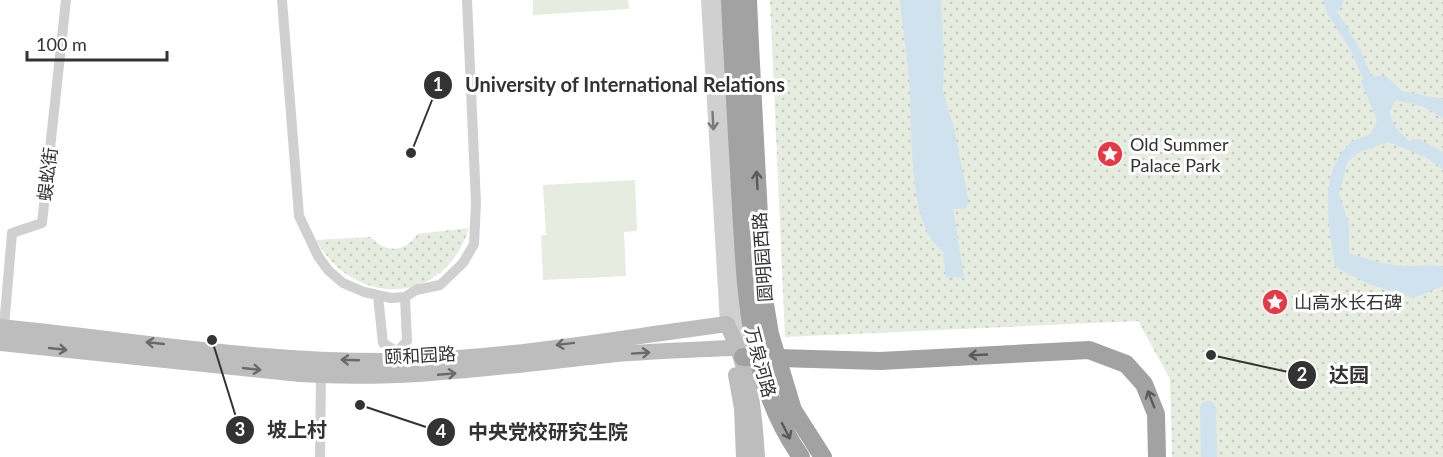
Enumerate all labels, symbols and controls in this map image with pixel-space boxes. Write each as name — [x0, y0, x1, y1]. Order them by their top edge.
scale bar — [27, 24, 166, 62]
text: 100 m — [36, 33, 87, 55]
callout: University of International Relations — [423, 66, 797, 104]
text: University of International Relations — [465, 72, 785, 96]
text: 1 — [433, 73, 443, 95]
one-way arrow — [708, 111, 719, 131]
place label: Old Summer Palace Park — [1130, 133, 1229, 176]
place icon: Old Summer Palace Park — [1095, 139, 1125, 169]
street label: 蜈蚣街 — [33, 146, 61, 202]
one-way arrow — [752, 171, 763, 191]
street label: 圆明园西路 — [748, 211, 776, 303]
place icon: 山高水长石碑 — [1260, 287, 1290, 317]
place label: 山高水长石碑 — [1294, 291, 1402, 313]
street label: 万泉河路 — [741, 324, 781, 400]
one-way arrow — [146, 337, 166, 348]
one-way arrow — [555, 339, 575, 350]
street label: 颐和园路 — [383, 342, 457, 368]
one-way arrow — [48, 344, 68, 355]
one-way arrow — [630, 348, 650, 359]
one-way arrow — [969, 350, 989, 361]
one-way arrow — [340, 354, 360, 366]
callout: 达园 — [1287, 356, 1381, 394]
text: 达园 — [1329, 362, 1369, 386]
text: 2 — [1297, 363, 1307, 385]
one-way arrow — [242, 364, 262, 375]
one-way arrow — [436, 368, 456, 379]
one-way arrow — [1145, 391, 1156, 409]
callout: 坡上村 — [225, 411, 339, 449]
callout: 中央党校研究生院 — [426, 413, 640, 451]
text: 坡上村 — [267, 417, 327, 441]
text: 3 — [235, 418, 245, 440]
text: 中央党校研究生院 — [468, 419, 628, 443]
text: 4 — [436, 420, 446, 442]
one-way arrow — [780, 422, 792, 440]

